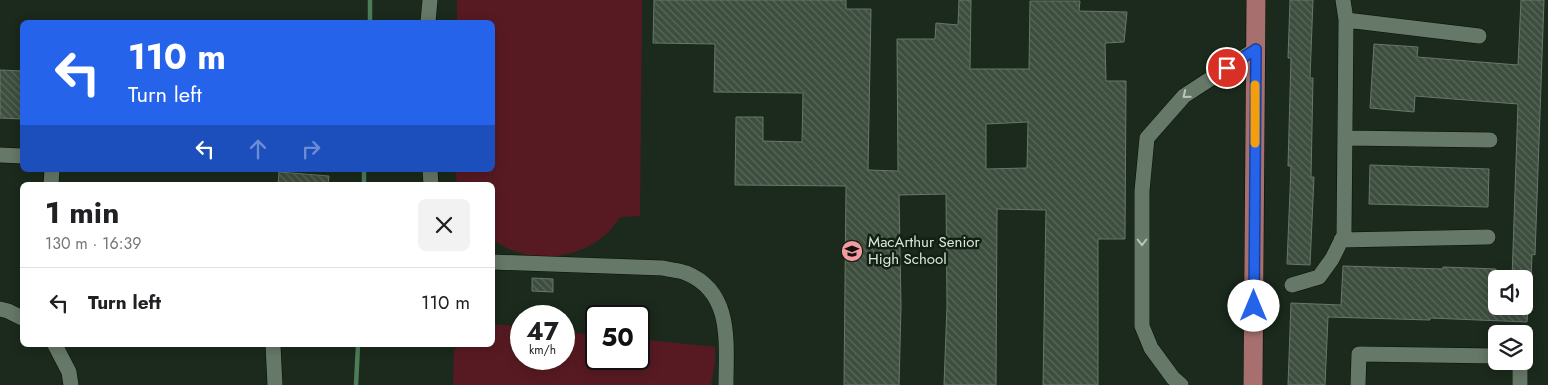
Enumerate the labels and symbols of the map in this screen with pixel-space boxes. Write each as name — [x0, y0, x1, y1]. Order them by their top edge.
pin — [1206, 47, 1248, 89]
one-way arrow — [1183, 90, 1192, 98]
place label: MacArthur Senior High School — [868, 231, 980, 270]
one-way arrow — [1137, 238, 1147, 246]
school or university icon: MacArthur Senior High School — [840, 239, 864, 263]
position arrow — [1227, 279, 1279, 331]
speed limit sign: 50 — [585, 305, 650, 370]

